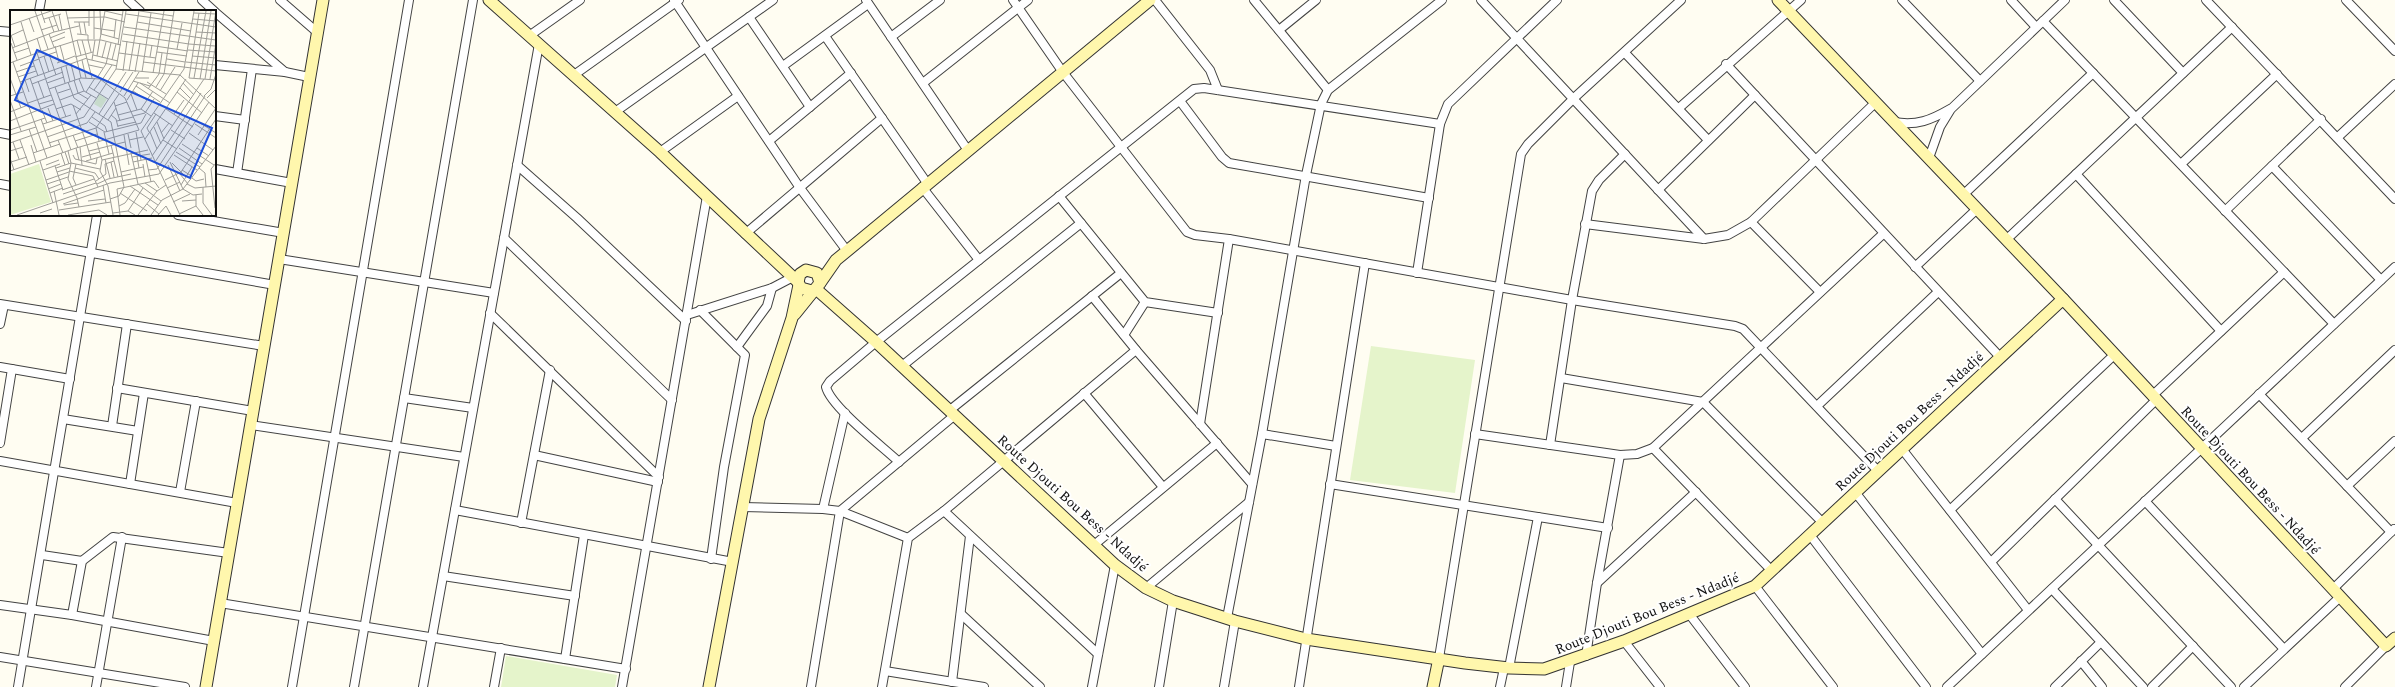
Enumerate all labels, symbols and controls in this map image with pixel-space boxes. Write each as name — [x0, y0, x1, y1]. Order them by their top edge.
inset map — [10, 10, 216, 216]
street label: Route Djouti Bou Bess - Ndadjé — [1830, 346, 1989, 496]
street label: Route Djouti Bou Bess - Ndadjé — [2176, 401, 2326, 560]
street label: Route Djouti Bou Bess - Ndadjé — [992, 430, 1153, 577]
street label: Route Djouti Bou Bess - Ndadjé — [1552, 567, 1743, 660]

